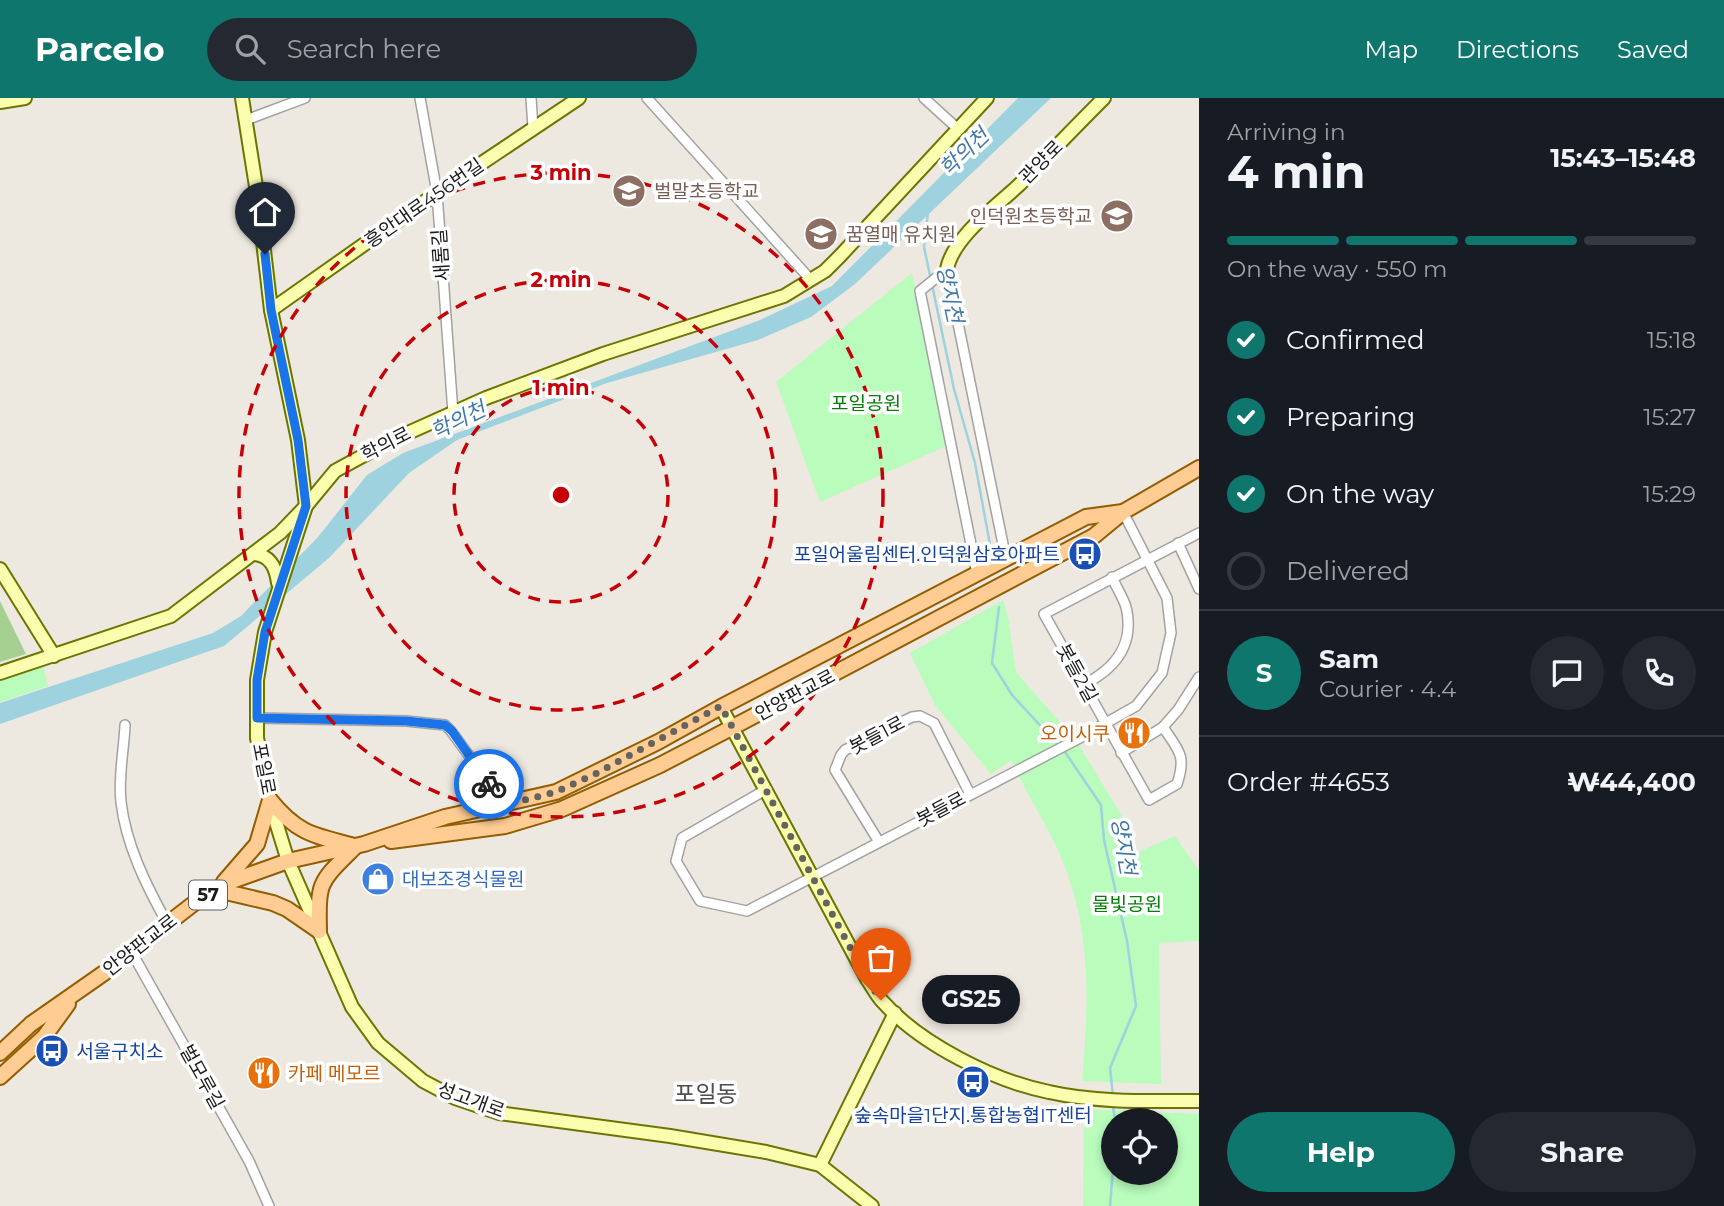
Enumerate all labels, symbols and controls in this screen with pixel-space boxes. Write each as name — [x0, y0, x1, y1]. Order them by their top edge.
search box — [207, 18, 697, 81]
text: Parcelo — [35, 29, 165, 69]
icon: search — [231, 30, 269, 68]
text: Search here — [287, 33, 441, 65]
text: Map — [1365, 35, 1418, 64]
text: Directions — [1456, 35, 1579, 64]
text: Saved — [1617, 35, 1689, 64]
text: Arriving in — [1227, 118, 1346, 146]
water label: 학의천 — [934, 121, 995, 181]
street label: 관양로 — [1014, 135, 1068, 189]
text: 15:43–15:48 — [1550, 142, 1696, 174]
text: 4 min — [1227, 143, 1366, 200]
street label: 흥안대로456번길 — [360, 154, 488, 252]
text: 3 min — [529, 160, 592, 185]
school or university icon: 벌말초등학교 — [610, 172, 648, 210]
place label: 벌말초등학교 — [654, 180, 759, 203]
pin — [235, 182, 295, 254]
icon: home — [246, 193, 284, 231]
school or university icon: 인덕원초등학교 — [1098, 197, 1136, 235]
place label: 인덕원초등학교 — [970, 205, 1092, 228]
school or university icon: 꿈열매 유치원 — [802, 215, 840, 253]
place label: 꿈열매 유치원 — [846, 223, 956, 246]
street label: 새롬길 — [428, 228, 454, 282]
text: On the way · 550 m — [1227, 255, 1447, 283]
water label: 양지천 — [932, 263, 969, 328]
text: 2 min — [530, 267, 592, 292]
icon: check — [1227, 321, 1265, 359]
text: Confirmed — [1286, 324, 1425, 356]
text: 15:18 — [1647, 326, 1696, 354]
text: 1 min — [532, 375, 590, 400]
park label: 포일공원 — [831, 392, 901, 415]
water label: 학의천 — [426, 395, 492, 444]
icon: check — [1227, 398, 1265, 436]
text: Preparing — [1286, 401, 1415, 433]
text: 15:27 — [1643, 403, 1696, 431]
street label: 학의로 — [357, 422, 415, 466]
icon: check — [1227, 475, 1265, 513]
text: On the way — [1286, 478, 1434, 510]
text: 15:29 — [1643, 480, 1696, 508]
centre of rings — [549, 483, 573, 507]
bus stop icon: 포일어울림센터.인덕원삼호아파트 — [1066, 535, 1104, 573]
place label: 포일어울림센터.인덕원삼호아파트 — [794, 543, 1060, 566]
text: Delivered — [1286, 555, 1410, 587]
button: chat — [1530, 636, 1604, 710]
button: phone — [1622, 636, 1696, 710]
street label: 봇들2길 — [1052, 640, 1102, 706]
text: Sam — [1319, 643, 1379, 675]
text: S — [1256, 657, 1272, 689]
street label: 안양판교로 — [751, 664, 839, 726]
text: Courier · 4.4 — [1319, 675, 1456, 703]
street label: 봇들1로 — [845, 711, 909, 759]
restaurant icon: 오이시쿠 — [1115, 714, 1153, 752]
place label: 오이시쿠 — [1040, 722, 1110, 745]
street label: 포일로 — [248, 741, 280, 797]
courier — [454, 749, 524, 819]
icon: bike — [470, 765, 508, 803]
text: Order #4653 — [1227, 766, 1390, 798]
text: ₩44,400 — [1567, 766, 1696, 798]
street label: 봇들로 — [912, 787, 970, 831]
water label: 양지천 — [1107, 815, 1142, 879]
shop icon: 대보조경식물원 — [359, 860, 397, 898]
place label: 대보조경식물원 — [402, 868, 524, 891]
road number: 57 — [189, 880, 227, 910]
park label: 물빛공원 — [1092, 893, 1162, 916]
street label: 안양판교로 — [98, 909, 182, 981]
pin — [851, 928, 911, 1000]
icon: bag — [862, 939, 900, 977]
callout: GS25 — [923, 976, 1021, 1024]
text: GS25 — [941, 985, 1001, 1013]
bus stop icon: 서울구치소 — [33, 1032, 71, 1070]
place label: 서울구치소 — [76, 1040, 163, 1063]
street label: 벌모루길 — [175, 1041, 229, 1113]
restaurant icon: 카페 메모르 — [245, 1054, 283, 1092]
place label: 카페 메모르 — [288, 1062, 380, 1085]
bus stop icon: 숲속마을1단지.통합농협IT센터 — [954, 1063, 992, 1101]
street label: 성고개로 — [434, 1077, 508, 1123]
district label: 포일동 — [674, 1080, 738, 1108]
place label: 숲속마을1단지.통합농협IT센터 — [854, 1104, 1092, 1127]
map controls — [1101, 1108, 1178, 1185]
button: locate — [1101, 1108, 1178, 1185]
button: Help — [1227, 1112, 1455, 1192]
button: Share — [1469, 1112, 1696, 1192]

